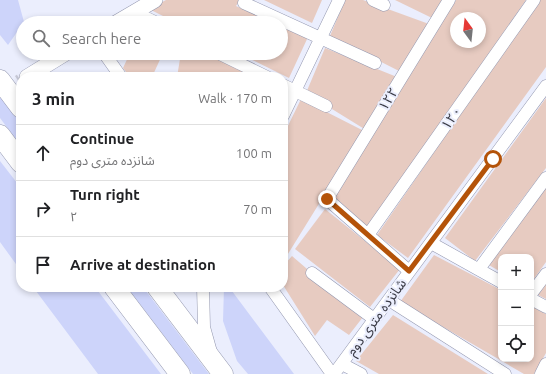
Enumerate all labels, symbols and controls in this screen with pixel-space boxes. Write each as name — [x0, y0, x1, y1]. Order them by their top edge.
north arrow — [450, 12, 486, 48]
search box — [16, 16, 288, 60]
icon: search — [30, 27, 52, 49]
text: Search here — [62, 30, 141, 47]
street label: ۱۲۲ — [375, 85, 401, 113]
text: 3 min — [32, 89, 75, 108]
text: Walk · 170 m — [198, 91, 272, 105]
street label: ۱۲۰ — [438, 104, 464, 132]
text: Continue — [70, 130, 134, 147]
icon: ahead — [32, 142, 54, 164]
text: 100 m — [236, 146, 272, 160]
route start — [484, 150, 502, 168]
text: شانزده متری دوم — [70, 153, 155, 167]
text: Turn right — [70, 186, 140, 203]
route end — [318, 190, 336, 208]
icon: right — [32, 198, 54, 220]
text: 70 m — [243, 202, 272, 216]
text: ۲ — [70, 209, 77, 223]
icon: arrive — [32, 254, 54, 276]
map controls — [498, 254, 534, 362]
button: + — [498, 254, 534, 290]
text: Arrive at destination — [70, 256, 216, 273]
street label: شانزده متری دوم — [343, 275, 412, 360]
button: − — [498, 290, 534, 326]
button: locate — [498, 326, 534, 362]

